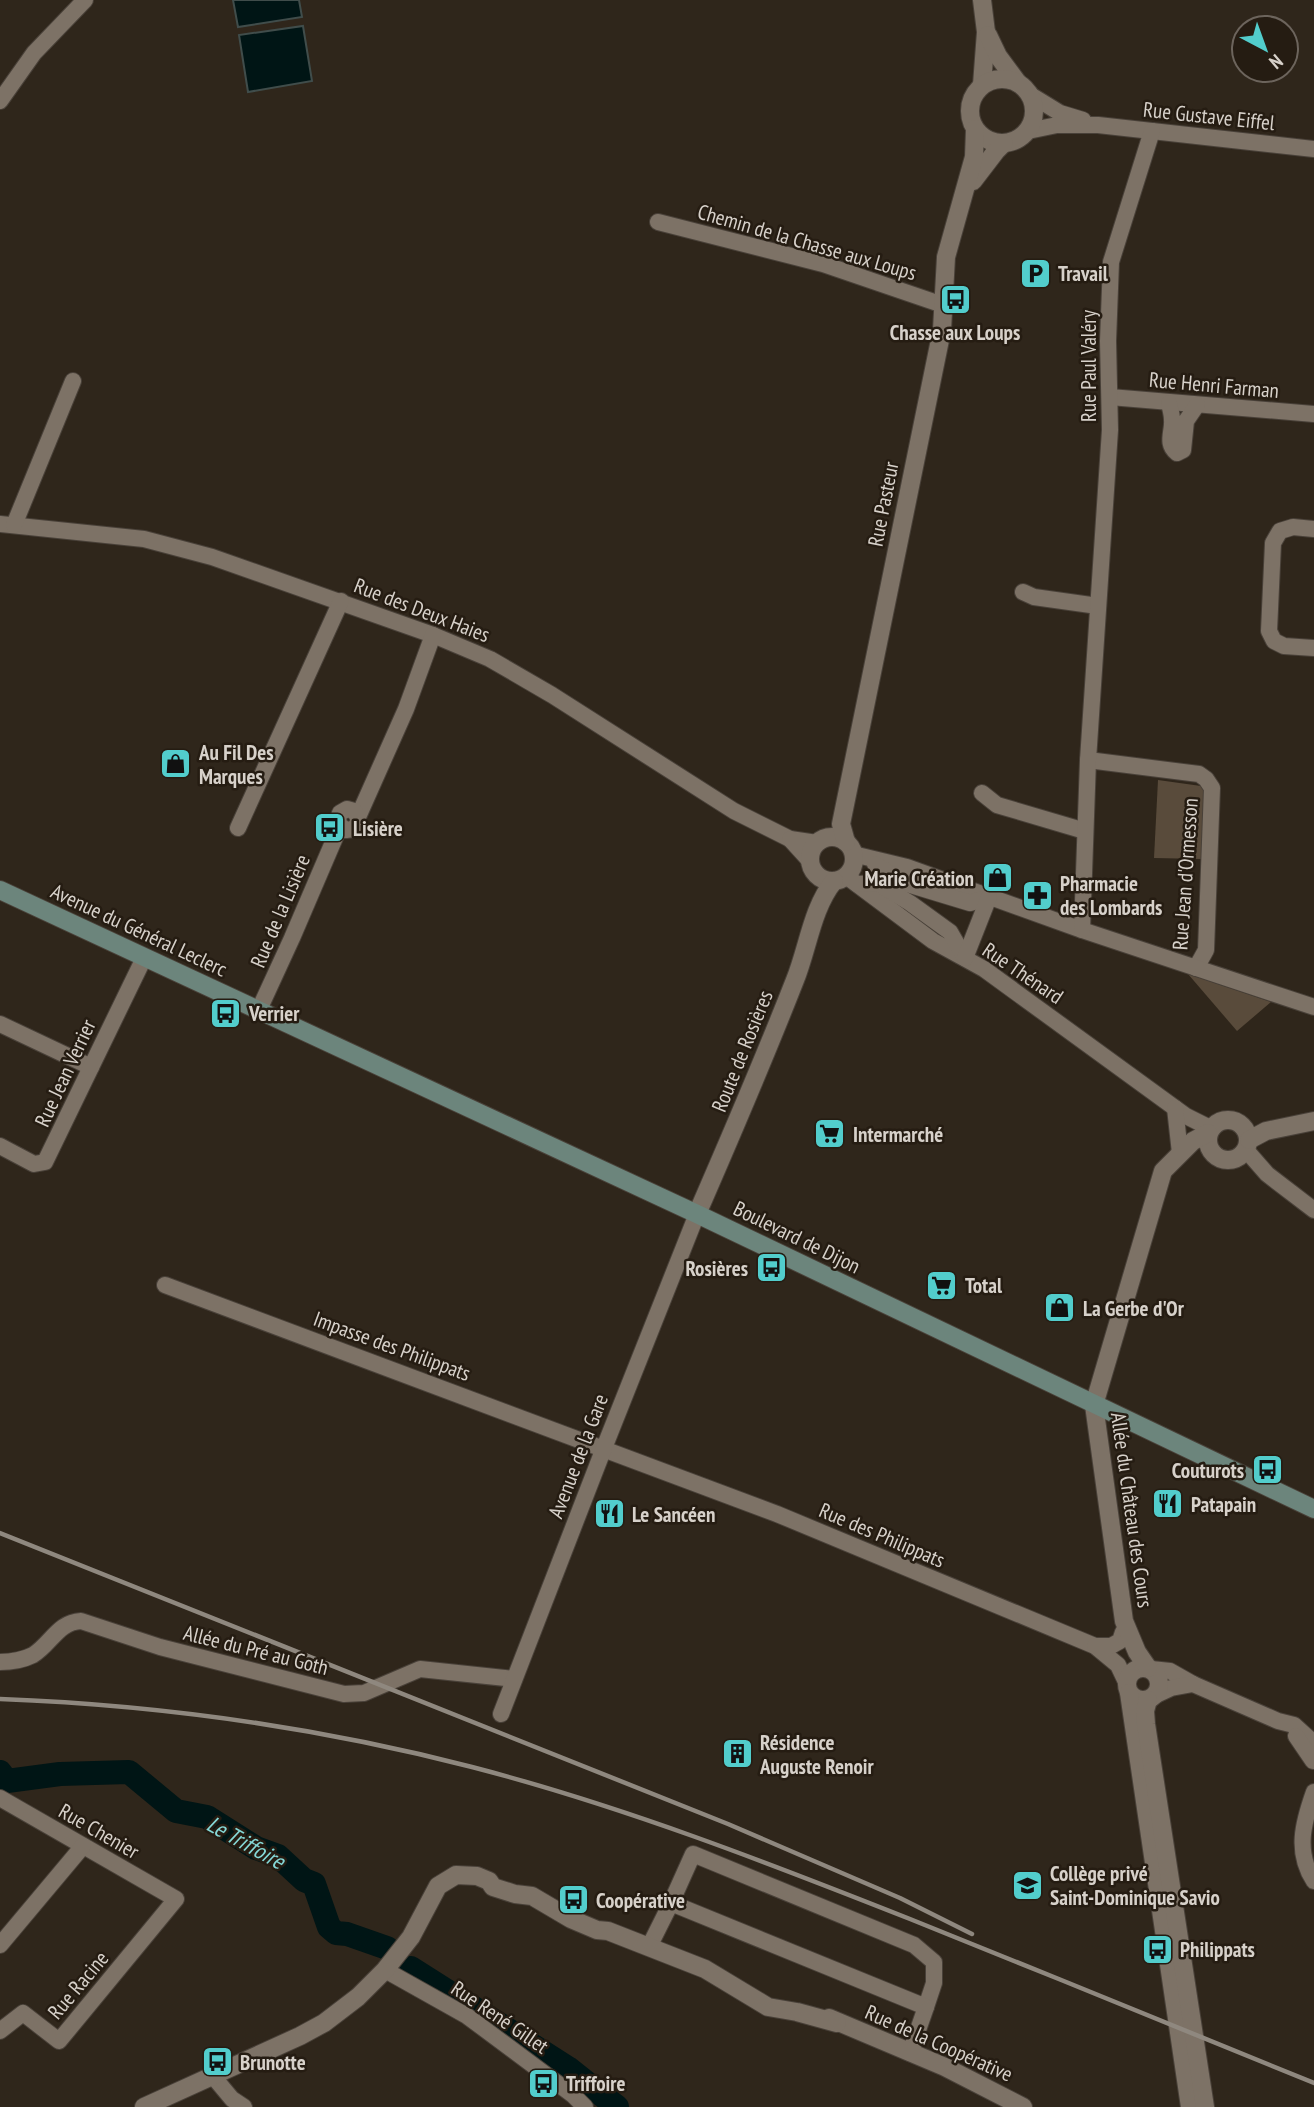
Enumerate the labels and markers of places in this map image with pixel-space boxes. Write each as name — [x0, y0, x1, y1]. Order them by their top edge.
parking icon: Travail — [1018, 256, 1052, 290]
place label: Travail — [1058, 260, 1109, 287]
bus stop icon: Chasse aux Loups — [938, 283, 972, 317]
place label: Chasse aux Loups — [890, 319, 1020, 346]
place label: Au Fil Des Marques — [198, 739, 274, 790]
shop icon: Au Fil Des Marques — [159, 747, 193, 781]
bus stop icon: Lisière — [313, 811, 347, 845]
place label: Lisière — [353, 815, 403, 842]
shop icon: Marie Création — [980, 861, 1014, 895]
place label: Marie Création — [865, 865, 974, 892]
place label: Pharmacie des Lombards — [1060, 870, 1162, 921]
pharmacy icon: Pharmacie des Lombards — [1020, 878, 1054, 912]
bus stop icon: Verrier — [209, 996, 243, 1030]
place label: Verrier — [248, 1000, 300, 1027]
supermarket icon: Intermarché — [813, 1117, 847, 1151]
place label: Intermarché — [853, 1121, 943, 1148]
bus stop icon: Rosières — [754, 1251, 788, 1285]
place label: Rosières — [685, 1255, 748, 1282]
supermarket icon: Total — [925, 1268, 959, 1302]
place label: Total — [965, 1272, 1003, 1299]
shop icon: La Gerbe d'Or — [1043, 1291, 1077, 1325]
place label: La Gerbe d'Or — [1083, 1295, 1185, 1322]
bus stop icon: Couturots — [1250, 1453, 1284, 1487]
place label: Couturots — [1172, 1457, 1244, 1484]
restaurant icon: Patapain — [1151, 1487, 1185, 1521]
place label: Patapain — [1191, 1491, 1256, 1518]
restaurant icon: Le Sancéen — [592, 1497, 626, 1531]
place label: Le Sancéen — [632, 1501, 715, 1528]
place label: Résidence Auguste Renoir — [759, 1729, 875, 1780]
building icon: Résidence Auguste Renoir — [720, 1737, 754, 1771]
place label: Collège privé Saint-Dominique Savio — [1050, 1860, 1220, 1911]
school or university icon: Collège privé Saint-Dominique Savio — [1010, 1868, 1044, 1902]
bus stop icon: Coopérative — [556, 1883, 590, 1917]
place label: Coopérative — [596, 1887, 685, 1914]
bus stop icon: Philippats — [1140, 1932, 1174, 1966]
place label: Philippats — [1180, 1936, 1255, 1963]
bus stop icon: Brunotte — [200, 2045, 234, 2079]
place label: Brunotte — [240, 2049, 306, 2076]
bus stop icon: Triffoire — [526, 2066, 560, 2100]
place label: Triffoire — [566, 2070, 625, 2097]

